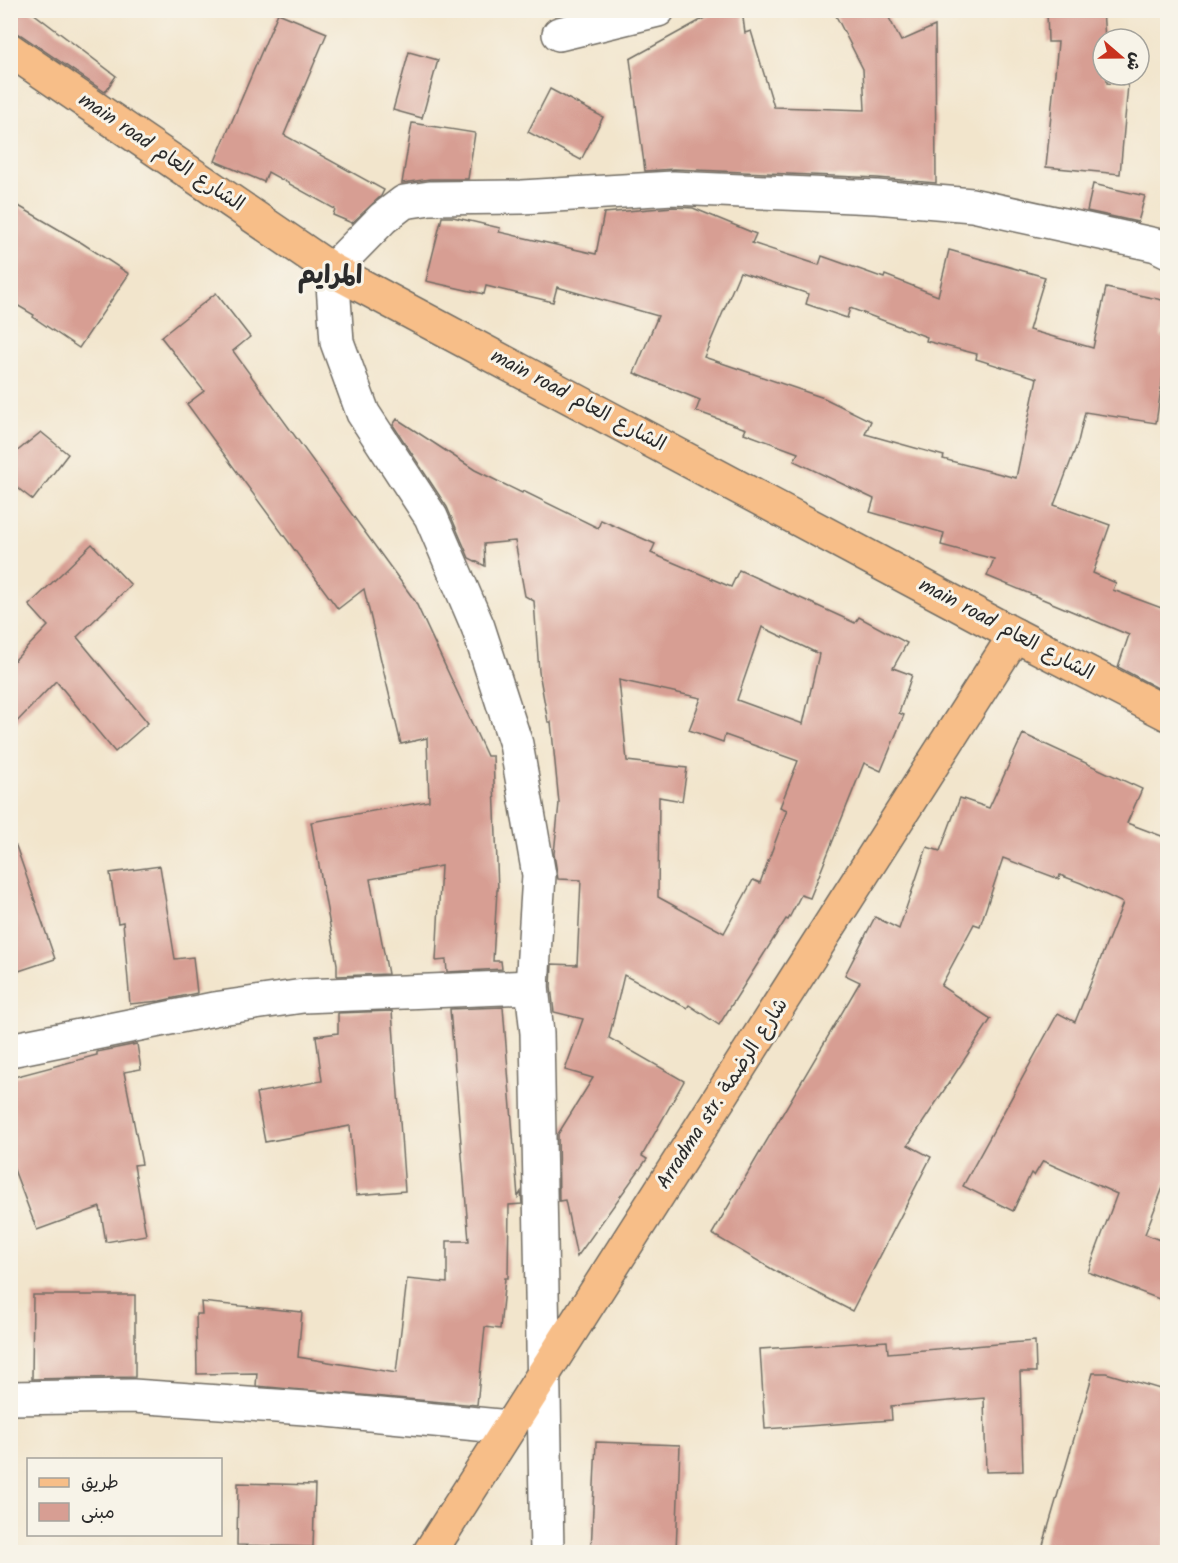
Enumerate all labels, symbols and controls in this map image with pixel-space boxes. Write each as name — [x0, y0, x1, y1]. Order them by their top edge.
north arrow — [1091, 27, 1151, 87]
text: ش — [1119, 49, 1148, 74]
street label: main road الشارع العام — [71, 85, 251, 221]
district label: المرايم — [298, 255, 362, 297]
street label: main road الشارع العام — [485, 341, 671, 461]
street label: main road الشارع العام — [913, 570, 1099, 690]
street label: Arradma str. شارع الرضمة — [649, 992, 797, 1196]
legend — [27, 1458, 222, 1536]
text: طريق — [81, 1469, 119, 1498]
text: مبنى — [81, 1499, 115, 1528]

